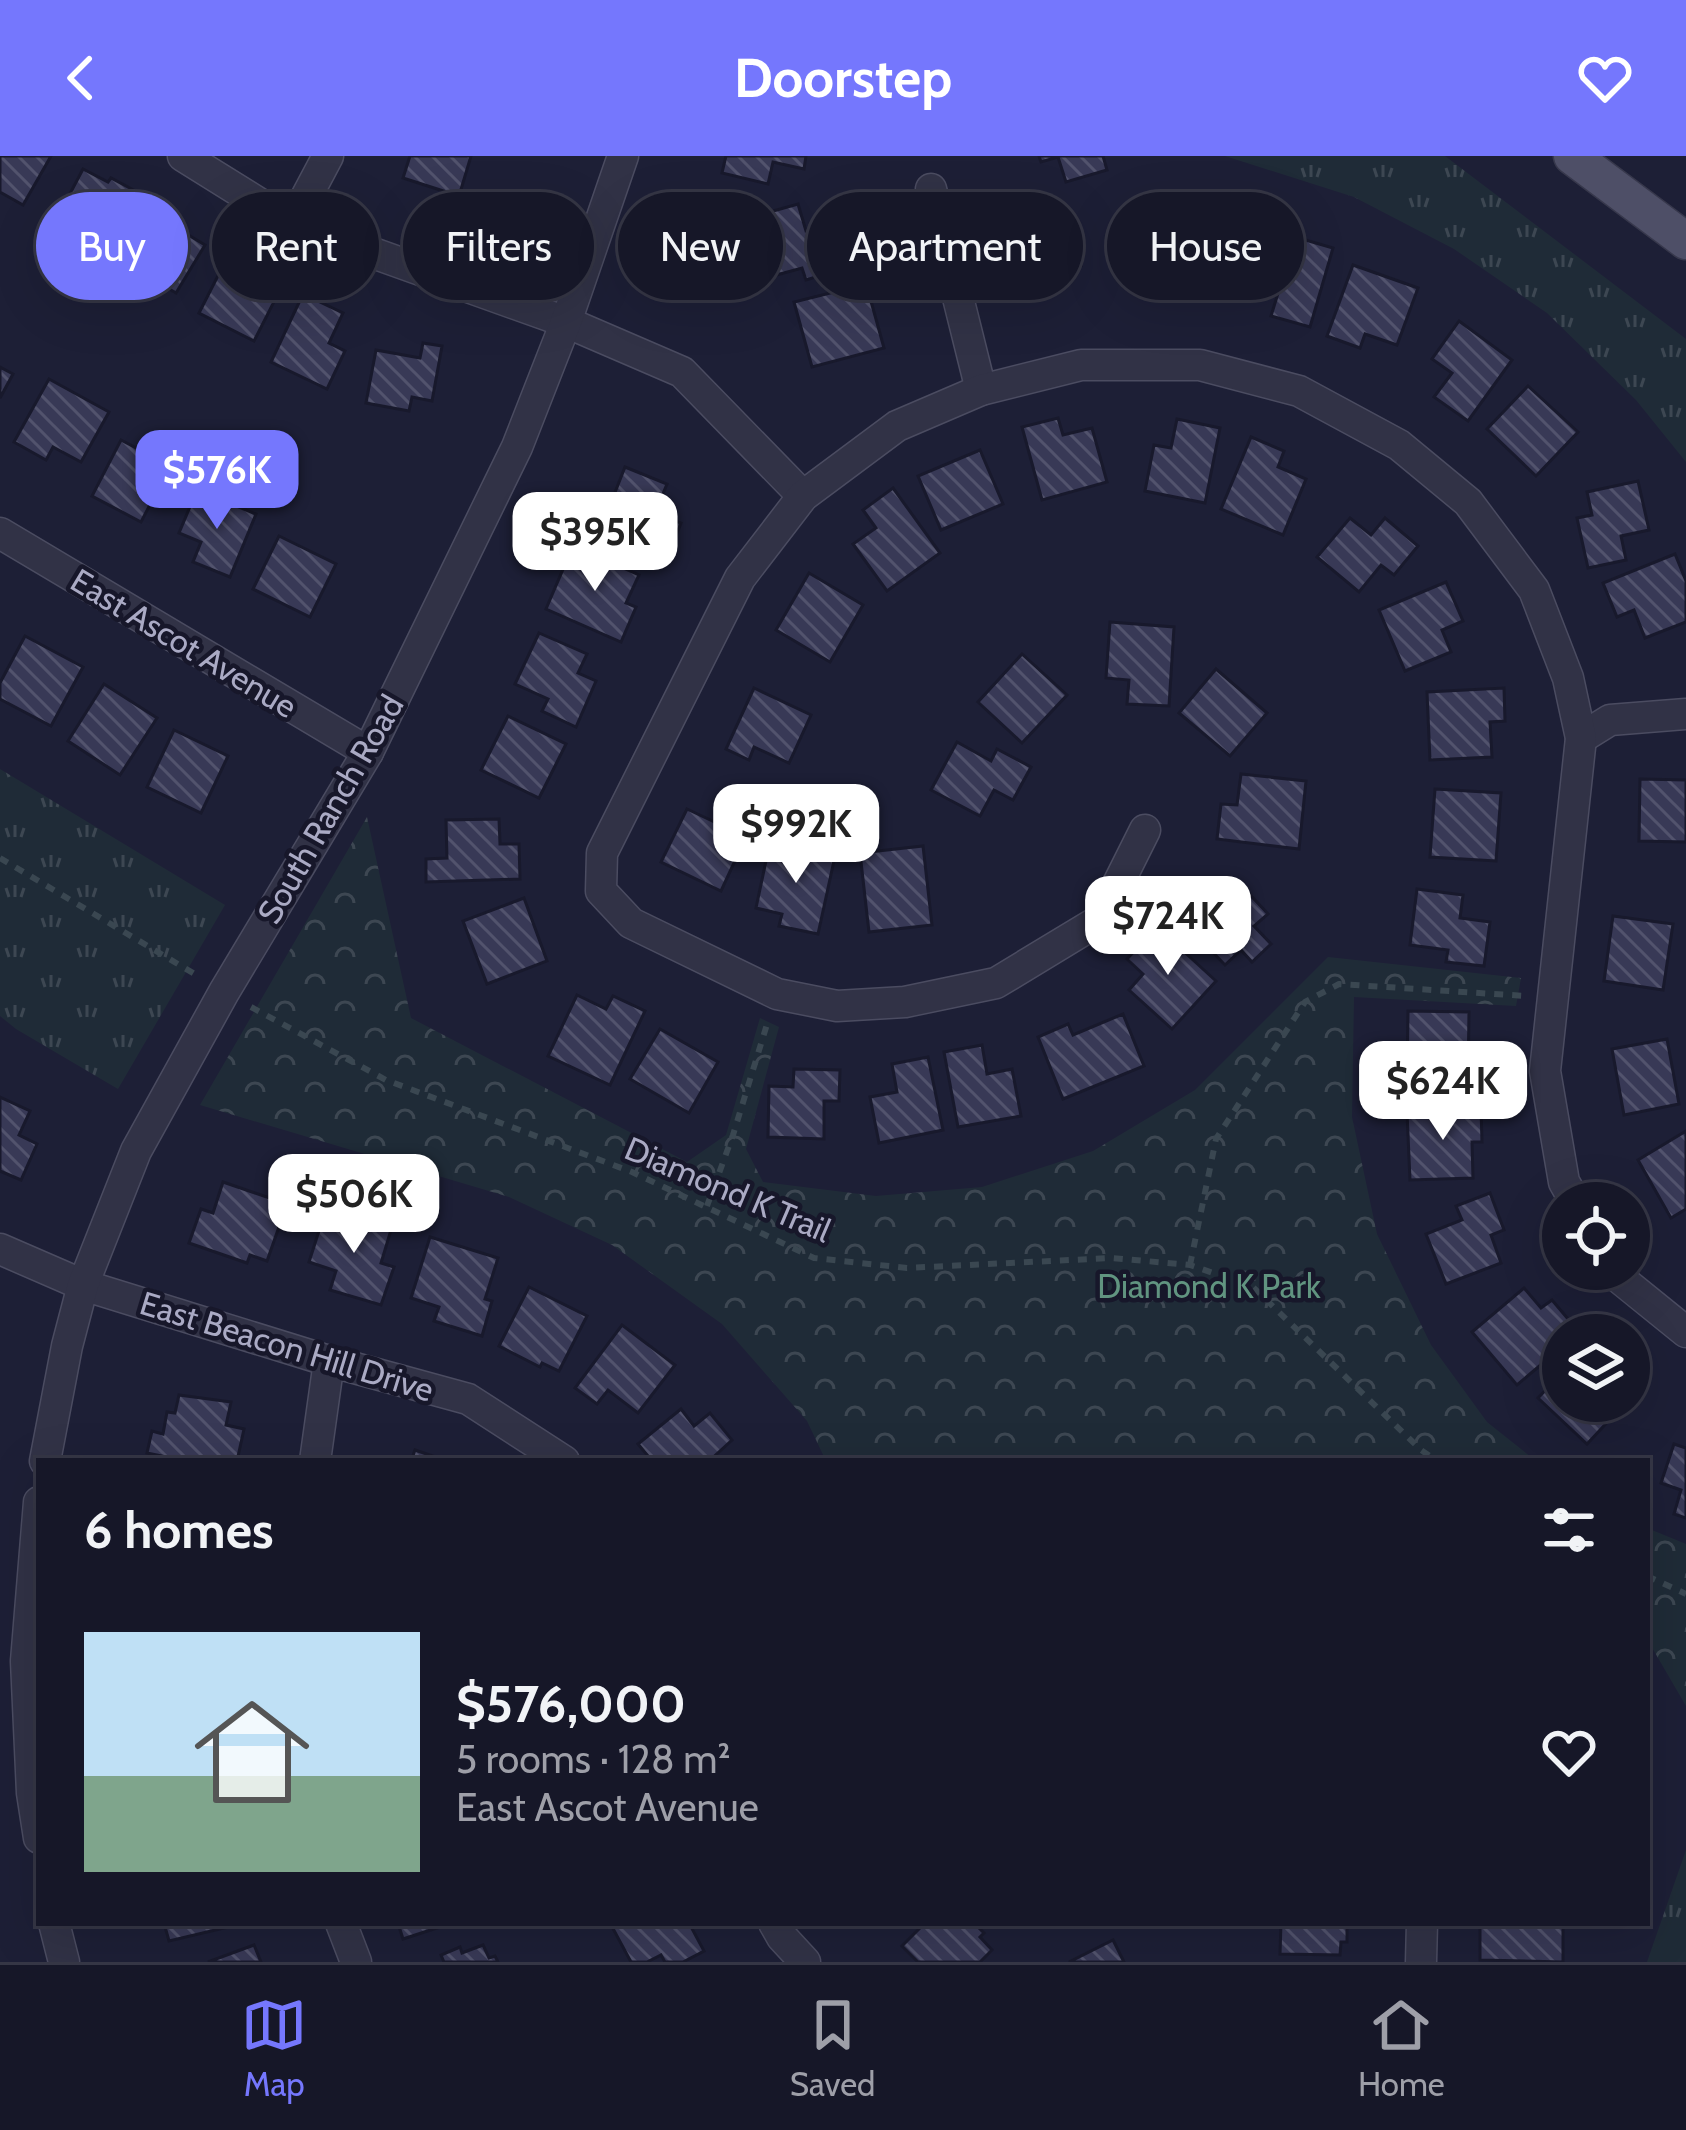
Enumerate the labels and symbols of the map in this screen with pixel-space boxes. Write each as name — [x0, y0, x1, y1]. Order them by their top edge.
pin: $576K — [133, 430, 301, 532]
pin: $395K — [511, 492, 679, 594]
street label: East Ascot Avenue — [64, 560, 304, 726]
street label: South Ranch Road — [248, 688, 412, 930]
pin: $992K — [712, 784, 880, 886]
pin: $724K — [1084, 876, 1252, 978]
pin: $624K — [1359, 1041, 1527, 1143]
street label: Diamond K Trail — [619, 1128, 837, 1250]
pin: $506K — [270, 1154, 438, 1256]
park label: Diamond K Park — [1097, 1266, 1321, 1306]
street label: East Beacon Hill Drive — [136, 1282, 438, 1410]

